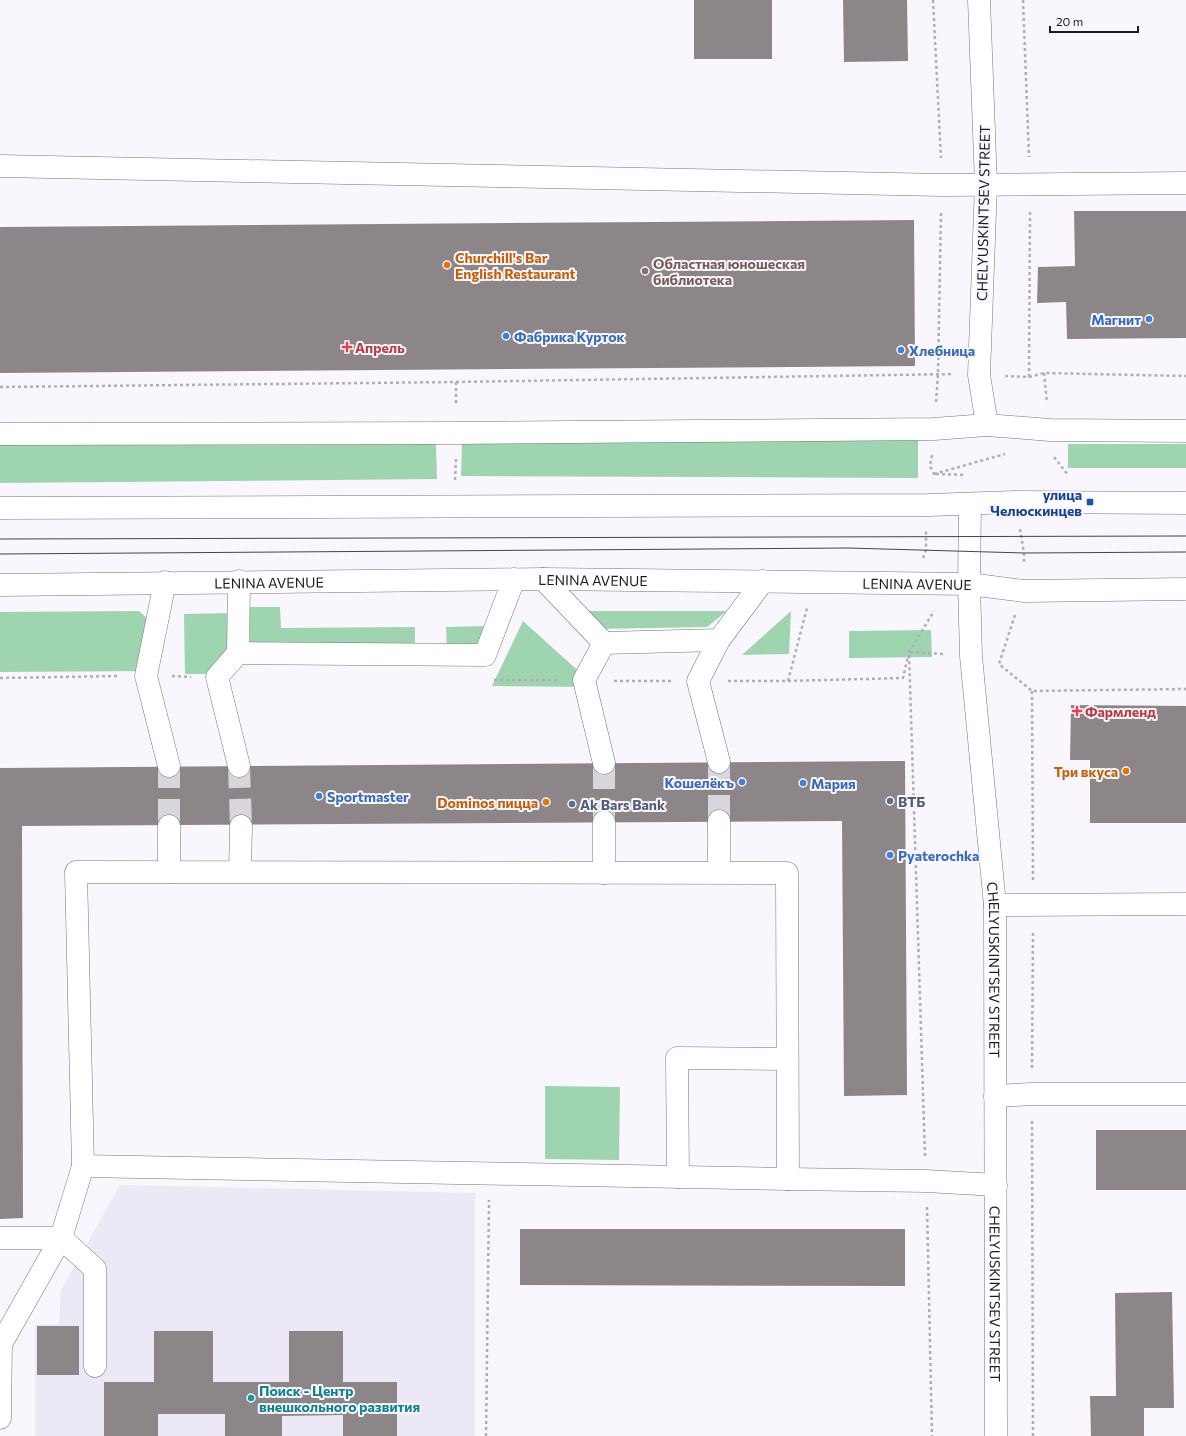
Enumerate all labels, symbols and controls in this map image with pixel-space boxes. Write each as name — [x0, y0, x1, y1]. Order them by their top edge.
scale bar — [1050, 8, 1138, 34]
text: 20 m — [1056, 14, 1083, 28]
street label: CHELYUSKINTSEV STREET — [973, 125, 993, 301]
place label: Churchill's Bar English Restaurant — [455, 249, 576, 282]
place label: Областная юношеская библиотека — [653, 255, 805, 288]
marker: Churchill's Bar English Restaurant — [442, 260, 452, 270]
marker: Областная юношеская библиотека — [640, 266, 650, 276]
place label: Магнит — [1091, 311, 1141, 328]
marker: Магнит — [1144, 314, 1154, 324]
place label: Фабрика Курток — [514, 328, 625, 345]
marker: Фабрика Курток — [501, 331, 511, 341]
place label: Апрель — [355, 339, 405, 356]
marker: Апрель — [342, 342, 352, 352]
place label: Хлебница — [909, 342, 975, 359]
marker: Хлебница — [896, 345, 906, 355]
place label: улица Челюскинцев — [990, 486, 1082, 519]
marker: улица Челюскинцев — [1085, 497, 1095, 507]
street label: LENINA AVENUE — [538, 570, 648, 589]
street label: LENINA AVENUE — [214, 573, 324, 591]
street label: LENINA AVENUE — [862, 574, 972, 593]
place label: Фармленд — [1085, 703, 1156, 720]
marker: Фармленд — [1072, 706, 1082, 716]
place label: Три вкуса — [1054, 763, 1118, 780]
marker: Три вкуса — [1121, 766, 1131, 776]
place label: Кошелёкъ — [665, 774, 734, 791]
place label: Мария — [811, 775, 856, 792]
marker: Кошелёкъ — [737, 777, 747, 787]
marker: Мария — [798, 778, 808, 788]
place label: Sportmaster — [327, 788, 409, 805]
marker: Sportmaster — [314, 791, 324, 801]
place label: ВТБ — [898, 793, 925, 810]
place label: Dominos пицца — [437, 794, 538, 811]
place label: Ak Bars Bank — [580, 796, 665, 813]
marker: ВТБ — [885, 796, 895, 806]
marker: Dominos пицца — [541, 797, 551, 807]
marker: Ak Bars Bank — [567, 799, 577, 809]
place label: Pyaterochka — [898, 847, 980, 864]
marker: Pyaterochka — [885, 850, 895, 860]
street label: CHELYUSKINTSEV STREET — [984, 881, 1004, 1058]
street label: CHELYUSKINTSEV STREET — [987, 1206, 1004, 1382]
place label: Поиск - Центр внешкольного развития — [259, 1382, 420, 1415]
marker: Поиск - Центр внешкольного развития — [246, 1393, 256, 1403]

